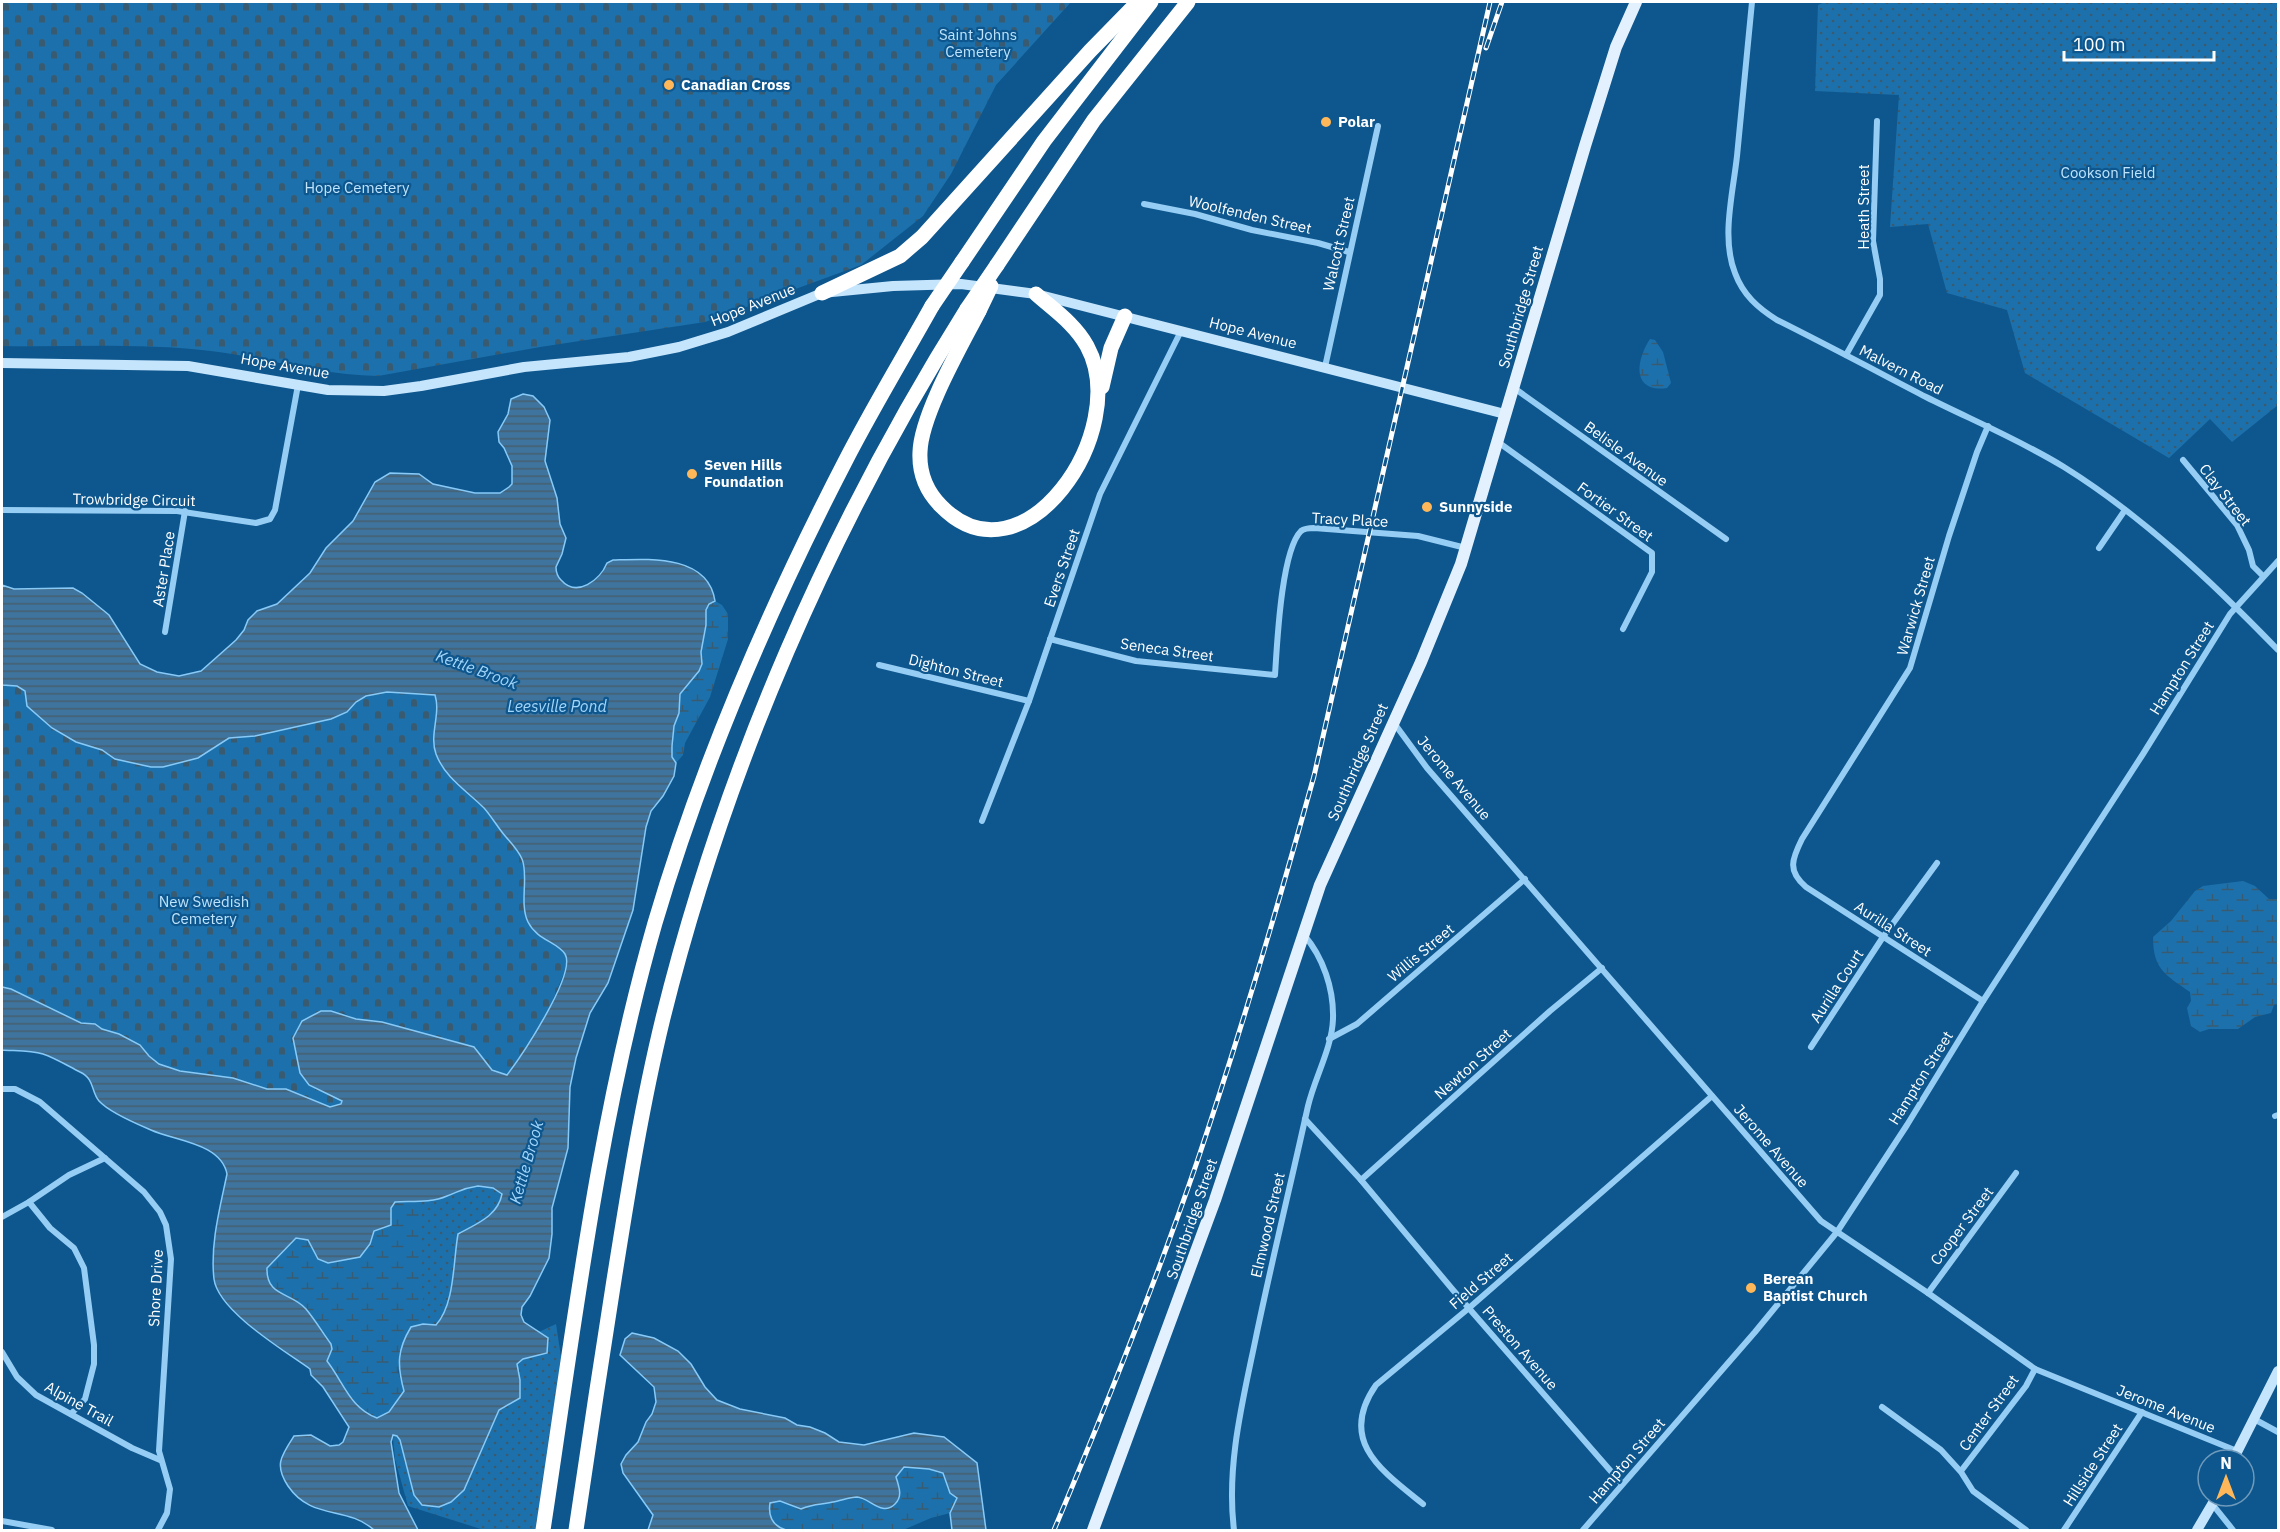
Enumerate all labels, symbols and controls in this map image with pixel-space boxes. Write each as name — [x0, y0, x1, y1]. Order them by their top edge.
scale bar — [2064, 24, 2214, 62]
park label: Saint Johns Cemetery — [939, 25, 1017, 61]
text: 100 m — [2073, 33, 2125, 56]
place label: Canadian Cross — [681, 75, 791, 94]
marker: Canadian Cross — [662, 78, 676, 92]
place label: Polar — [1338, 112, 1375, 131]
marker: Polar — [1319, 115, 1333, 129]
park label: Cookson Field — [2061, 163, 2155, 182]
street label: Heath Street — [1854, 164, 1873, 250]
park label: Hope Cemetery — [305, 178, 410, 197]
street label: Woolfenden Street — [1187, 191, 1313, 238]
street label: Walcott Street — [1318, 195, 1359, 293]
street label: Southbridge Street — [1494, 243, 1547, 370]
street label: Hope Avenue — [708, 279, 798, 330]
street label: Hope Avenue — [1207, 312, 1299, 353]
street label: Malvern Road — [1856, 340, 1946, 399]
street label: Hope Avenue — [239, 348, 331, 383]
street label: Belisle Avenue — [1581, 417, 1672, 490]
place label: Seven Hills Foundation — [704, 455, 784, 491]
street label: Clay Street — [2195, 460, 2256, 530]
marker: Seven Hills Foundation — [685, 467, 699, 481]
street label: Fortier Street — [1574, 478, 1657, 546]
street label: Trowbridge Circuit — [72, 489, 196, 510]
place label: Sunnyside — [1439, 497, 1512, 516]
marker: Sunnyside — [1420, 500, 1434, 514]
street label: Tracy Place — [1311, 508, 1389, 531]
street label: Evers Street — [1039, 526, 1084, 610]
street label: Aster Place — [148, 530, 179, 608]
street label: Warwick Street — [1892, 554, 1939, 658]
street label: Hampton Street — [2145, 617, 2218, 718]
street label: Seneca Street — [1119, 634, 1215, 665]
water label: Kettle Brook — [433, 645, 521, 693]
street label: Dighton Street — [907, 650, 1006, 691]
water label: Leesville Pond — [507, 696, 608, 716]
street label: Southbridge Street — [1323, 700, 1392, 824]
street label: Jerome Avenue — [1413, 731, 1495, 824]
park label: New Swedish Cemetery — [159, 892, 249, 928]
street label: Aurilla Street — [1851, 897, 1935, 961]
street label: Willis Street — [1384, 919, 1458, 986]
street label: Aurilla Court — [1806, 945, 1867, 1026]
street label: Newton Street — [1430, 1024, 1515, 1103]
street label: Hampton Street — [1884, 1027, 1957, 1128]
street label: Jerome Avenue — [1730, 1100, 1813, 1191]
water label: Kettle Brook — [505, 1118, 548, 1206]
street label: Southbridge Street — [1162, 1156, 1221, 1282]
street label: Elmwood Street — [1246, 1170, 1289, 1279]
street label: Cooper Street — [1926, 1183, 1997, 1269]
street label: Field Street — [1445, 1248, 1516, 1313]
street label: Shore Drive — [144, 1249, 167, 1327]
place label: Berean Baptist Church — [1763, 1269, 1868, 1305]
marker: Berean Baptist Church — [1744, 1281, 1758, 1295]
street label: Preston Avenue — [1479, 1302, 1562, 1394]
street label: Center Street — [1955, 1371, 2023, 1455]
street label: Alpine Trail — [42, 1377, 117, 1430]
street label: Jerome Avenue — [2114, 1380, 2218, 1437]
street label: Hampton Street — [1584, 1414, 1669, 1507]
street label: Hillside Street — [2059, 1420, 2126, 1510]
north arrow — [2196, 1448, 2256, 1508]
text: N — [2220, 1453, 2232, 1473]

